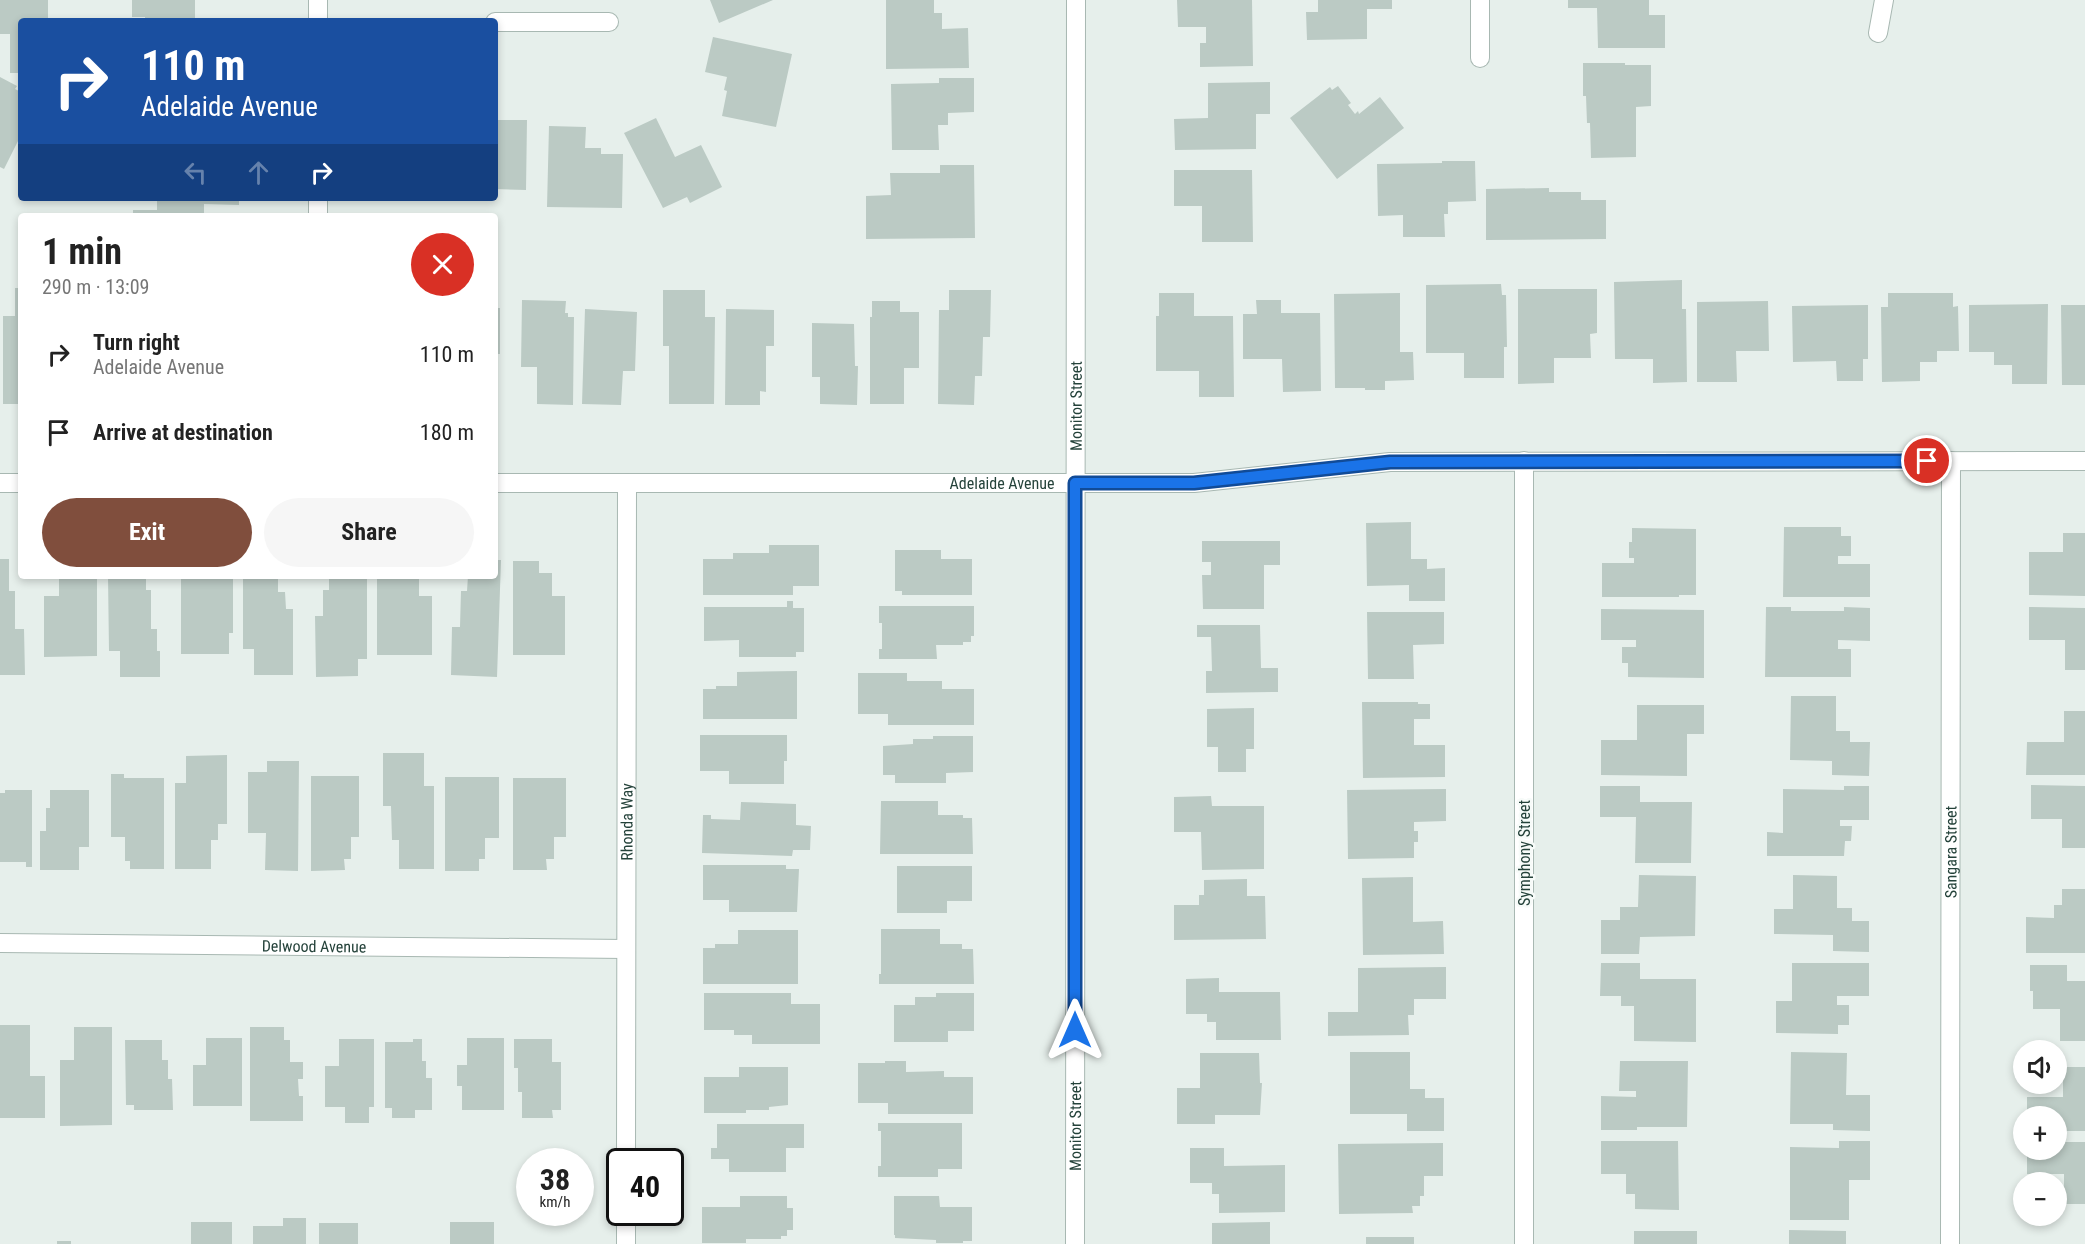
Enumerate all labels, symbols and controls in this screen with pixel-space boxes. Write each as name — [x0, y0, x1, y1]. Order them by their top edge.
text: 110 m — [141, 41, 246, 90]
icon: right — [42, 42, 120, 120]
text: Adelaide Avenue — [141, 91, 318, 123]
icon: left — [179, 156, 212, 189]
icon: ahead — [242, 156, 275, 189]
icon: right — [305, 156, 338, 189]
text: 1 min — [42, 231, 122, 273]
button: close — [411, 233, 474, 296]
text: 290 m · 13:09 — [42, 275, 149, 299]
text: Turn right — [93, 330, 180, 355]
icon: right — [42, 338, 75, 371]
text: 110 m — [420, 342, 474, 367]
text: Adelaide Avenue — [93, 355, 224, 379]
street label: Monitor Street — [1066, 361, 1085, 451]
icon: arrive — [42, 416, 75, 449]
text: Arrive at destination — [93, 420, 273, 445]
text: 180 m — [420, 420, 474, 445]
pin — [1901, 435, 1952, 486]
icon: arrive — [1910, 444, 1943, 477]
street label: Adelaide Avenue — [950, 474, 1054, 493]
button: Exit — [42, 498, 252, 567]
button: Share — [264, 498, 474, 567]
street label: Rhonda Way — [617, 783, 636, 861]
street label: Symphony Street — [1515, 800, 1534, 906]
street label: Sangara Street — [1941, 805, 1960, 898]
street label: Delwood Avenue — [262, 936, 366, 956]
position arrow — [1043, 998, 1107, 1062]
map controls — [2013, 1040, 2067, 1226]
button: sound — [2013, 1040, 2067, 1094]
street label: Monitor Street — [1066, 1081, 1085, 1171]
button: + — [2013, 1106, 2067, 1160]
speed limit sign: 40 — [606, 1148, 684, 1226]
text: 38 — [540, 1162, 570, 1197]
button: − — [2013, 1172, 2067, 1226]
text: km/h — [540, 1193, 570, 1211]

